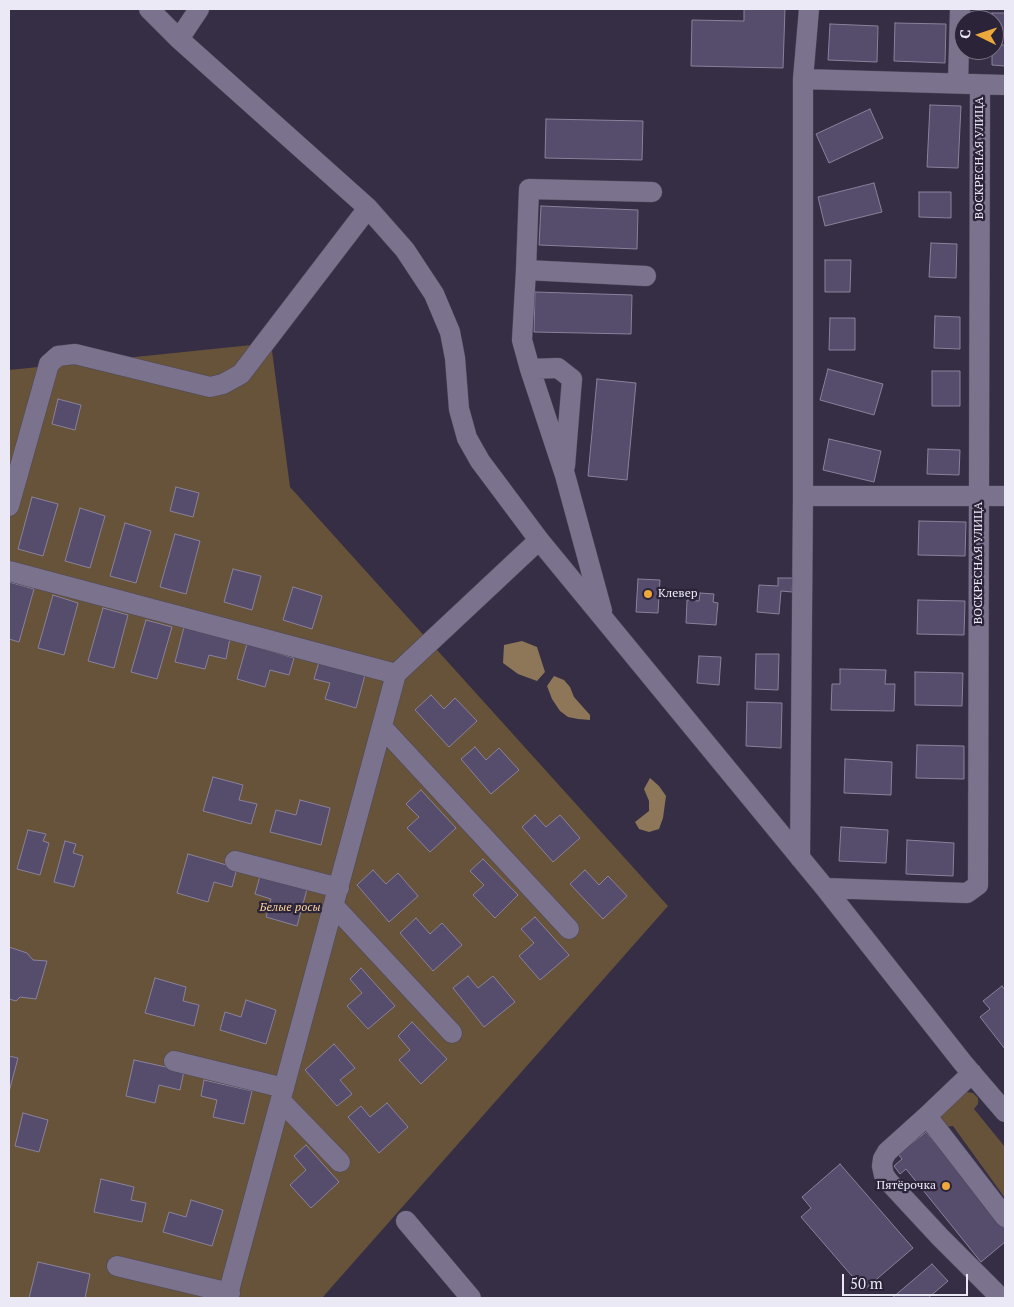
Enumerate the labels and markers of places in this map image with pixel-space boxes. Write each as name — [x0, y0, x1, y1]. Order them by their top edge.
place label: Клевер — [658, 587, 697, 601]
marker: Клевер — [642, 588, 654, 600]
place label: Пятёрочка — [877, 1179, 936, 1193]
marker: Пятёрочка — [940, 1180, 952, 1192]

